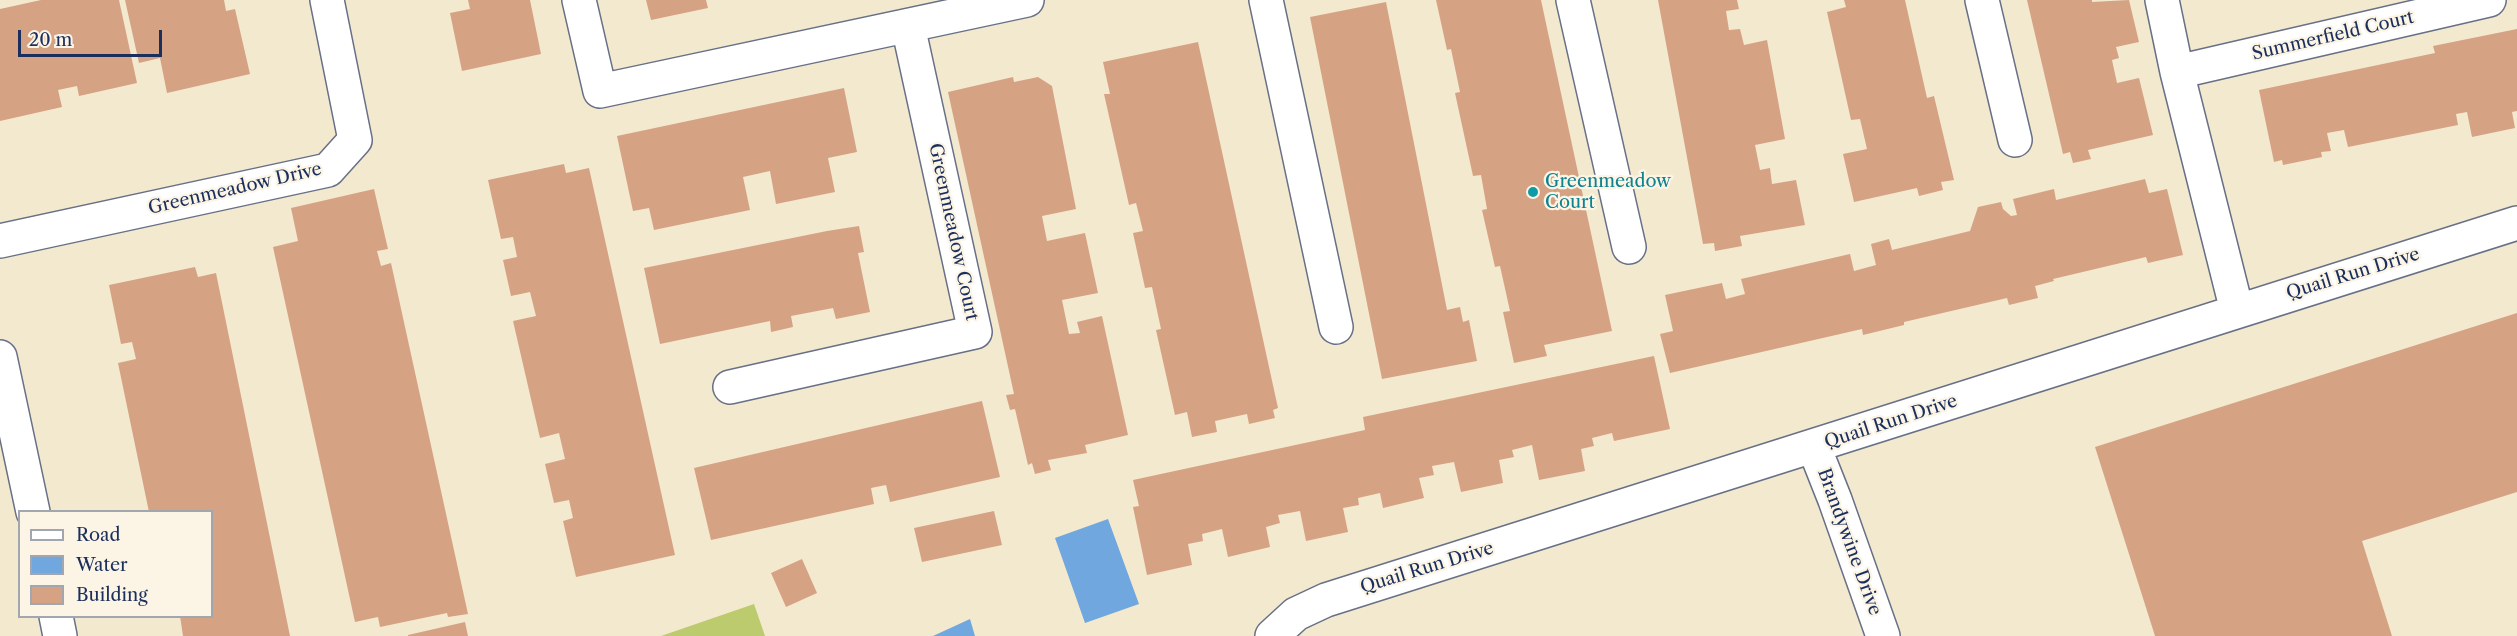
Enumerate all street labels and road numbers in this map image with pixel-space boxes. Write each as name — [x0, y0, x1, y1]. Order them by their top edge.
street label: Summerfield Court — [2250, 7, 2416, 65]
street label: Greenmeadow Court — [924, 141, 982, 323]
street label: Greenmeadow Drive — [146, 159, 324, 219]
street label: Quail Run Drive — [2284, 243, 2422, 305]
street label: Quail Run Drive — [1822, 390, 1960, 454]
street label: Brandywine Drive — [1812, 466, 1886, 618]
street label: Quail Run Drive — [1358, 537, 1496, 599]

